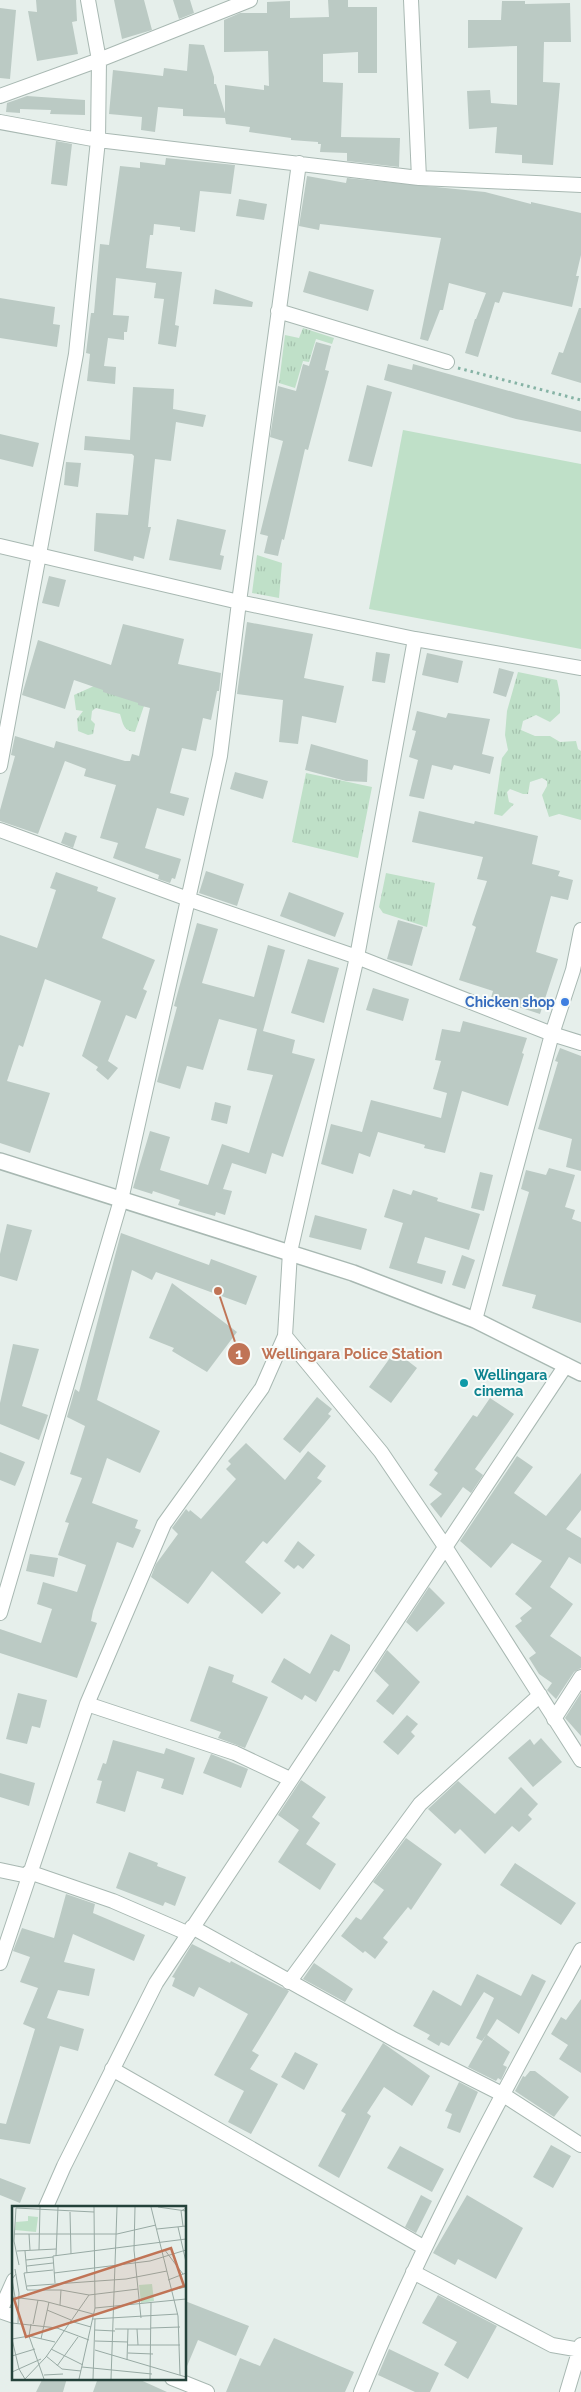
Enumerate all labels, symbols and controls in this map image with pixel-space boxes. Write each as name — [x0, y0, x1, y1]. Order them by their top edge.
place label: Chicken shop — [465, 994, 555, 1010]
marker: Chicken shop — [559, 996, 571, 1008]
callout: Wellingara Police Station — [226, 1339, 452, 1369]
text: 1 — [235, 1345, 243, 1363]
text: Wellingara Police Station — [261, 1345, 443, 1363]
place label: Wellingara cinema — [474, 1367, 547, 1399]
marker: Wellingara cinema — [458, 1377, 470, 1389]
inset map — [12, 2206, 186, 2380]

